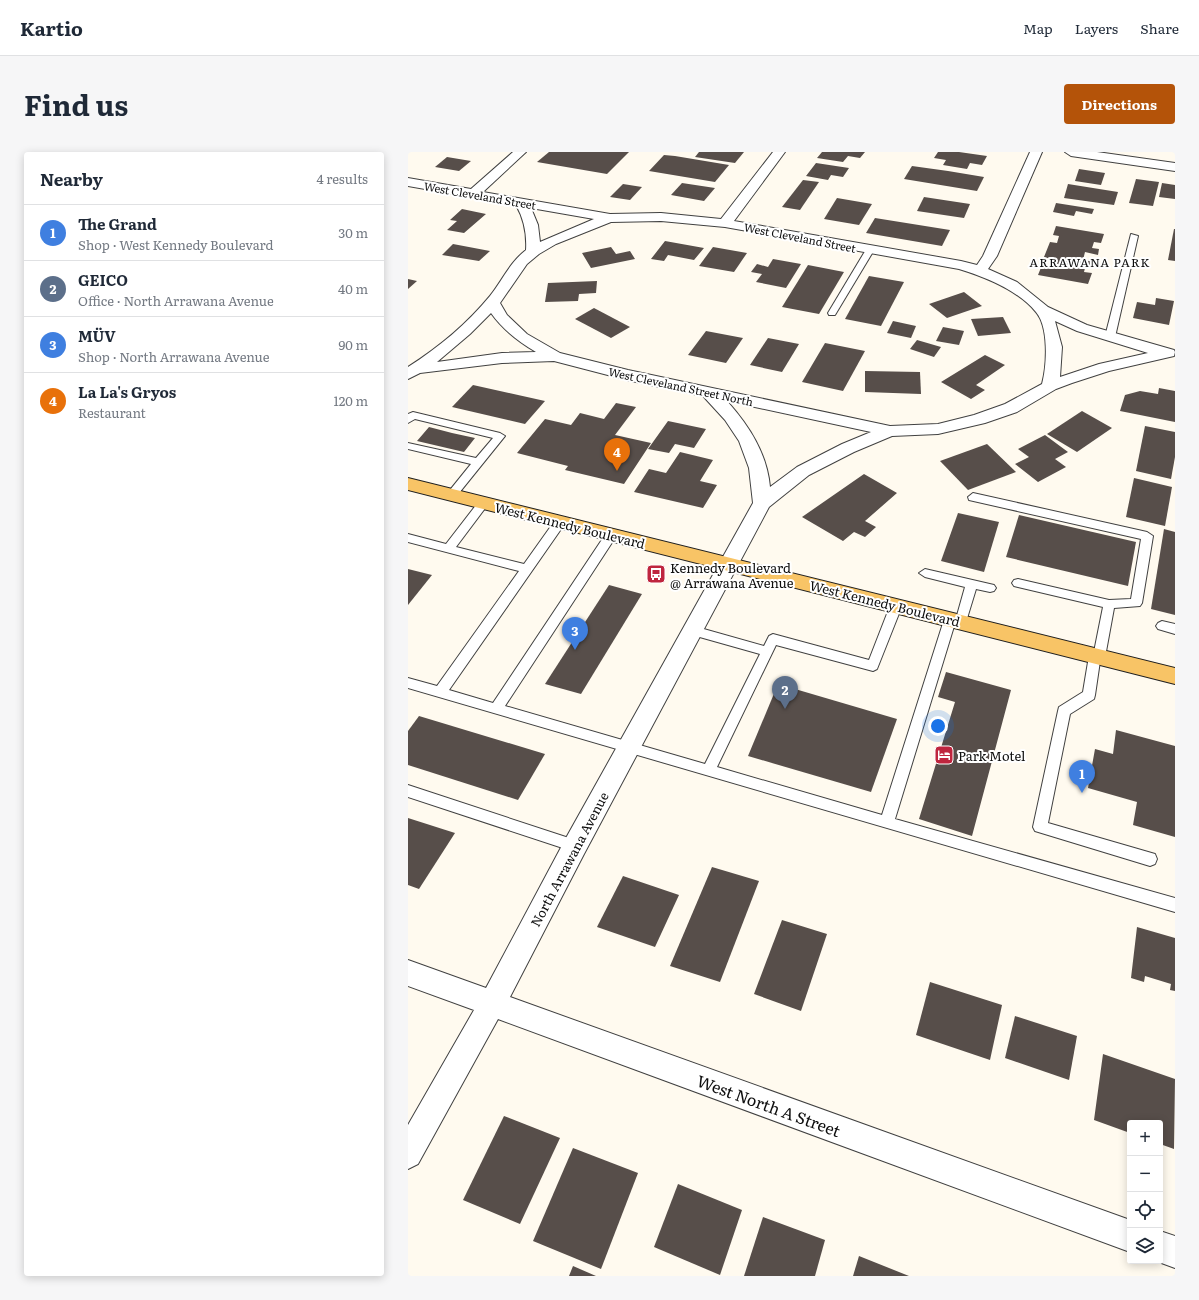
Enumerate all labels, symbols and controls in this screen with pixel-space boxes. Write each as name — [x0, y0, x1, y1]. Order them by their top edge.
text: Kartio — [20, 14, 83, 42]
text: Map — [1023, 18, 1053, 38]
text: Layers — [1075, 18, 1118, 38]
text: Share — [1140, 18, 1179, 38]
text: Find us — [24, 83, 128, 125]
button: Directions — [1064, 84, 1175, 124]
text: Nearby — [40, 166, 103, 191]
text: 4 results — [317, 169, 368, 188]
street label: West Cleveland Street — [423, 177, 538, 213]
text: The Grand — [78, 212, 157, 235]
street label: West Cleveland Street — [743, 218, 858, 256]
text: 1 — [50, 223, 56, 242]
text: 30 m — [338, 223, 368, 242]
text: Shop · West Kennedy Boulevard — [78, 235, 274, 254]
district label: ARRAWANA PARK — [1029, 253, 1151, 271]
text: GEICO — [78, 268, 128, 291]
text: 2 — [50, 279, 56, 298]
text: 40 m — [338, 279, 368, 298]
text: Office · North Arrawana Avenue — [78, 291, 274, 310]
text: MÜV — [78, 324, 116, 347]
text: 3 — [49, 335, 57, 354]
text: 90 m — [338, 335, 368, 354]
text: Shop · North Arrawana Avenue — [78, 347, 270, 366]
street label: West Cleveland Street North — [607, 363, 755, 409]
text: La La's Gryos — [78, 380, 176, 403]
text: 4 — [49, 391, 57, 410]
text: 120 m — [333, 391, 368, 410]
text: Restaurant — [78, 403, 146, 422]
pin: 4 — [604, 438, 630, 471]
street label: West Kennedy Boulevard — [493, 497, 647, 553]
place label: Kennedy Boulevard @ Arrawana Avenue — [670, 558, 794, 592]
bus stop icon: Kennedy Boulevard @ Arrawana Avenue — [645, 563, 667, 585]
street label: West Kennedy Boulevard — [808, 575, 962, 631]
pin: 3 — [562, 617, 588, 650]
pin: 2 — [772, 676, 798, 709]
your location — [928, 716, 948, 736]
hotel icon: Park Motel — [933, 744, 955, 766]
place label: Park Motel — [958, 746, 1026, 765]
pin: 1 — [1069, 760, 1095, 793]
street label: North Arrawana Avenue — [525, 788, 613, 930]
street label: West North A Street — [694, 1068, 845, 1142]
map controls — [1127, 1120, 1163, 1264]
button: + — [1127, 1120, 1163, 1156]
button: − — [1127, 1156, 1163, 1192]
button: locate — [1127, 1192, 1163, 1228]
button: layers — [1127, 1228, 1163, 1264]

